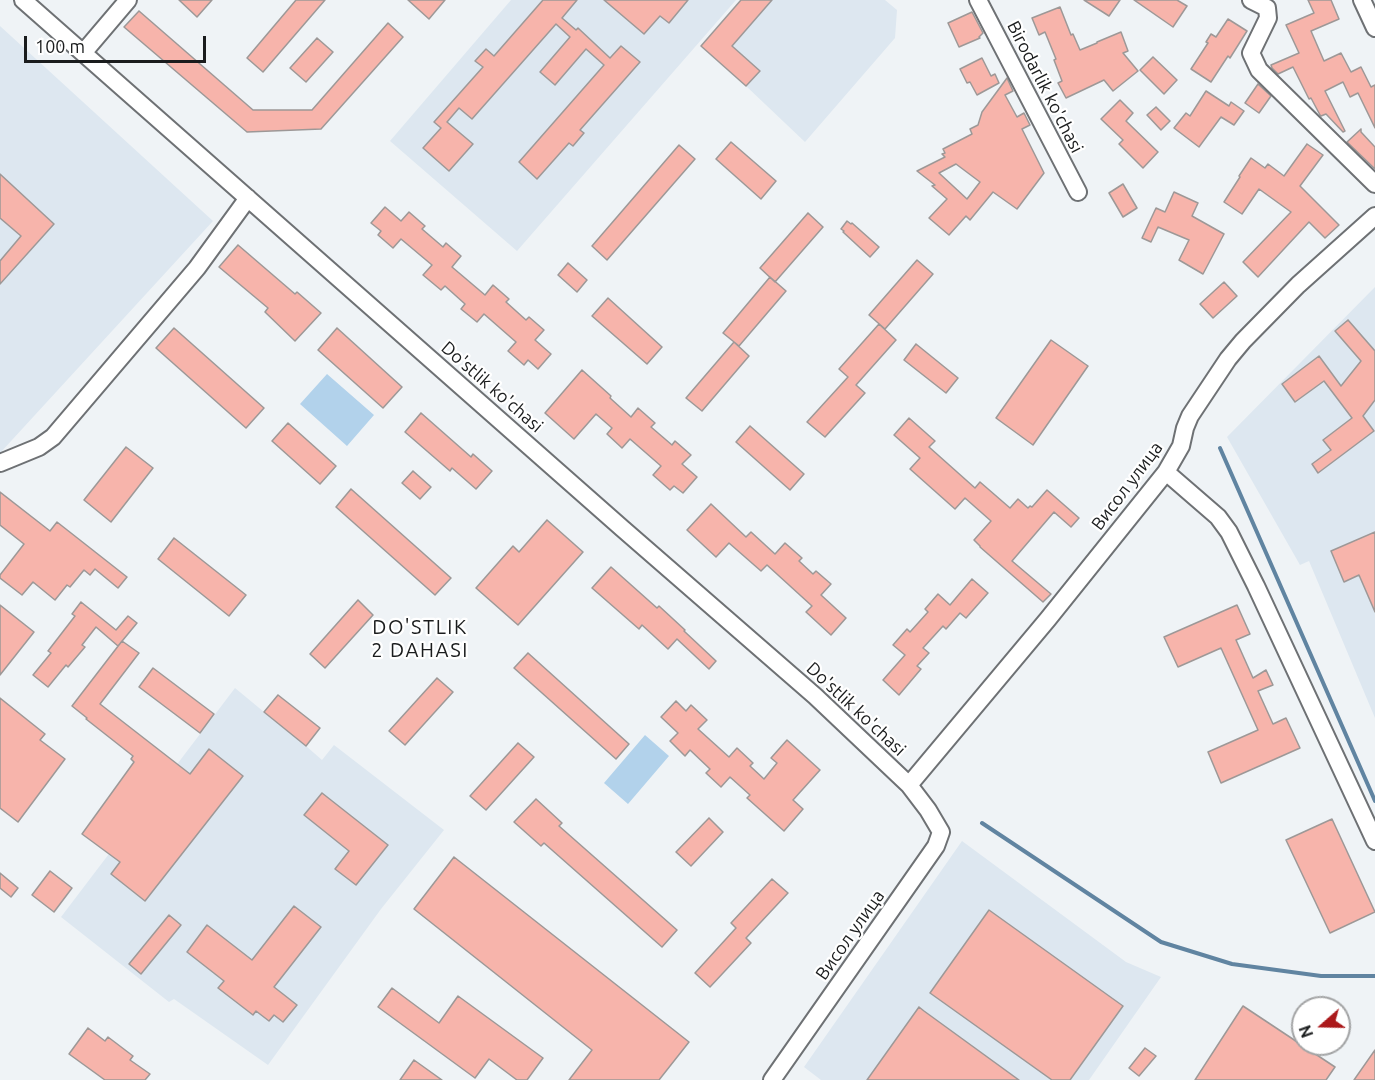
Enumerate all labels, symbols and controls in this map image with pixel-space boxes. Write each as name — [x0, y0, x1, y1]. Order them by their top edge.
street label: Birodarlik ko'chasi — [1002, 17, 1088, 157]
scale bar — [27, 24, 208, 62]
text: 100 m — [35, 36, 85, 56]
street label: Do'stlik ko'chasi — [437, 337, 547, 437]
street label: Висол улица — [1087, 438, 1167, 534]
district label: DO'STLIK 2 DAHASI — [371, 615, 469, 662]
street label: Do'stlik ko'chasi — [802, 658, 910, 760]
street label: Висол улица — [811, 886, 889, 984]
north arrow — [1291, 996, 1351, 1056]
text: N — [1295, 1023, 1316, 1040]

